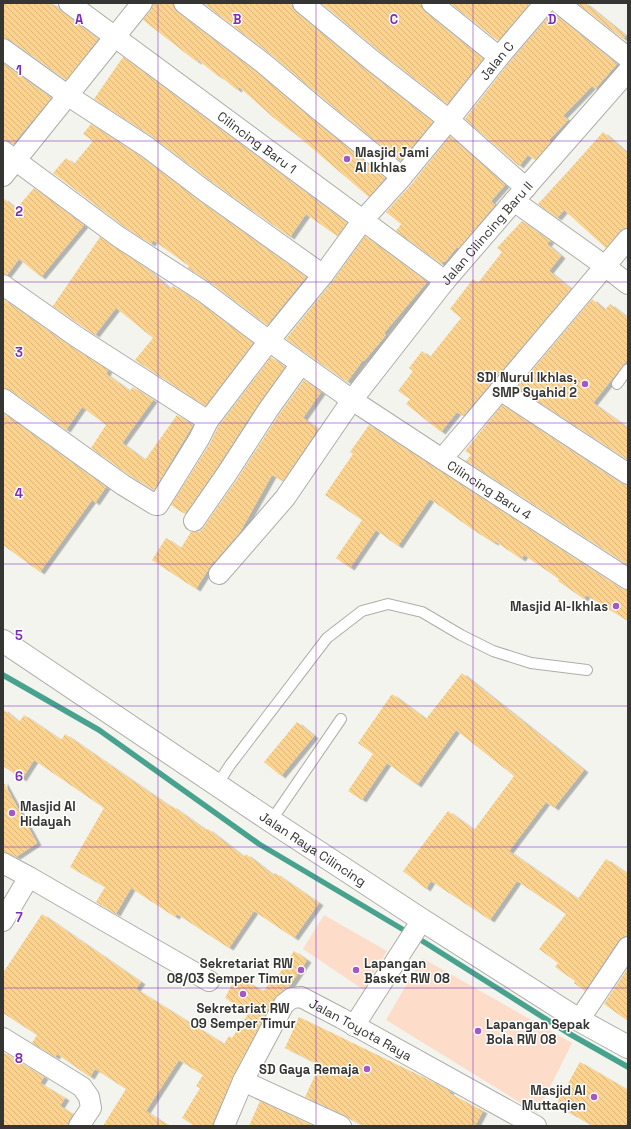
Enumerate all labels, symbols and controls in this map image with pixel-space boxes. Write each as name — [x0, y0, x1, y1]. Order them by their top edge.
text: A — [75, 11, 84, 28]
text: B — [233, 11, 242, 28]
text: C — [390, 11, 398, 28]
text: D — [548, 11, 557, 28]
street label: Jalan C — [476, 38, 517, 83]
text: 1 — [16, 62, 22, 79]
street label: Cilincing Baru 1 — [214, 107, 300, 177]
place label: Masjid Jami Al Ikhlas — [355, 144, 429, 176]
marker: Masjid Jami Al Ikhlas — [342, 154, 352, 164]
street label: Jalan Cilincing Baru II — [437, 177, 536, 288]
text: 2 — [15, 203, 23, 220]
text: 3 — [15, 344, 23, 361]
place label: SDI Nurul Ikhlas, SMP Syahid 2 — [477, 369, 577, 401]
marker: SDI Nurul Ikhlas, SMP Syahid 2 — [580, 379, 590, 389]
street label: Cilincing Baru 4 — [444, 456, 535, 523]
text: 4 — [15, 485, 23, 502]
place label: Masjid Al-Ikhlas — [510, 598, 608, 615]
marker: Masjid Al-Ikhlas — [611, 601, 621, 611]
text: 5 — [15, 627, 23, 644]
text: 6 — [15, 768, 23, 785]
place label: Masjid Al Hidayah — [20, 798, 76, 830]
street label: Jalan Raya Cilincing — [256, 807, 370, 890]
marker: Masjid Al Hidayah — [7, 808, 17, 818]
text: 7 — [15, 909, 23, 926]
place label: Sekretariat RW 08/03 Semper Timur — [167, 955, 293, 987]
place label: Lapangan Basket RW 08 — [364, 955, 450, 987]
marker: Sekretariat RW 08/03 Semper Timur — [296, 965, 306, 975]
marker: Lapangan Basket RW 08 — [351, 965, 361, 975]
marker: Sekretariat RW 09 Semper Timur — [238, 989, 248, 999]
street label: Jalan Toyota Raya — [306, 994, 415, 1064]
place label: Sekretariat RW 09 Semper Timur — [190, 1000, 296, 1032]
place label: Lapangan Sepak Bola RW 08 — [486, 1016, 591, 1048]
marker: Lapangan Sepak Bola RW 08 — [473, 1026, 483, 1036]
text: 8 — [15, 1050, 23, 1067]
place label: SD Gaya Remaja — [259, 1061, 359, 1078]
marker: SD Gaya Remaja — [362, 1064, 372, 1074]
place label: Masjid Al Muttaqien — [522, 1082, 586, 1114]
marker: Masjid Al Muttaqien — [589, 1092, 599, 1102]

